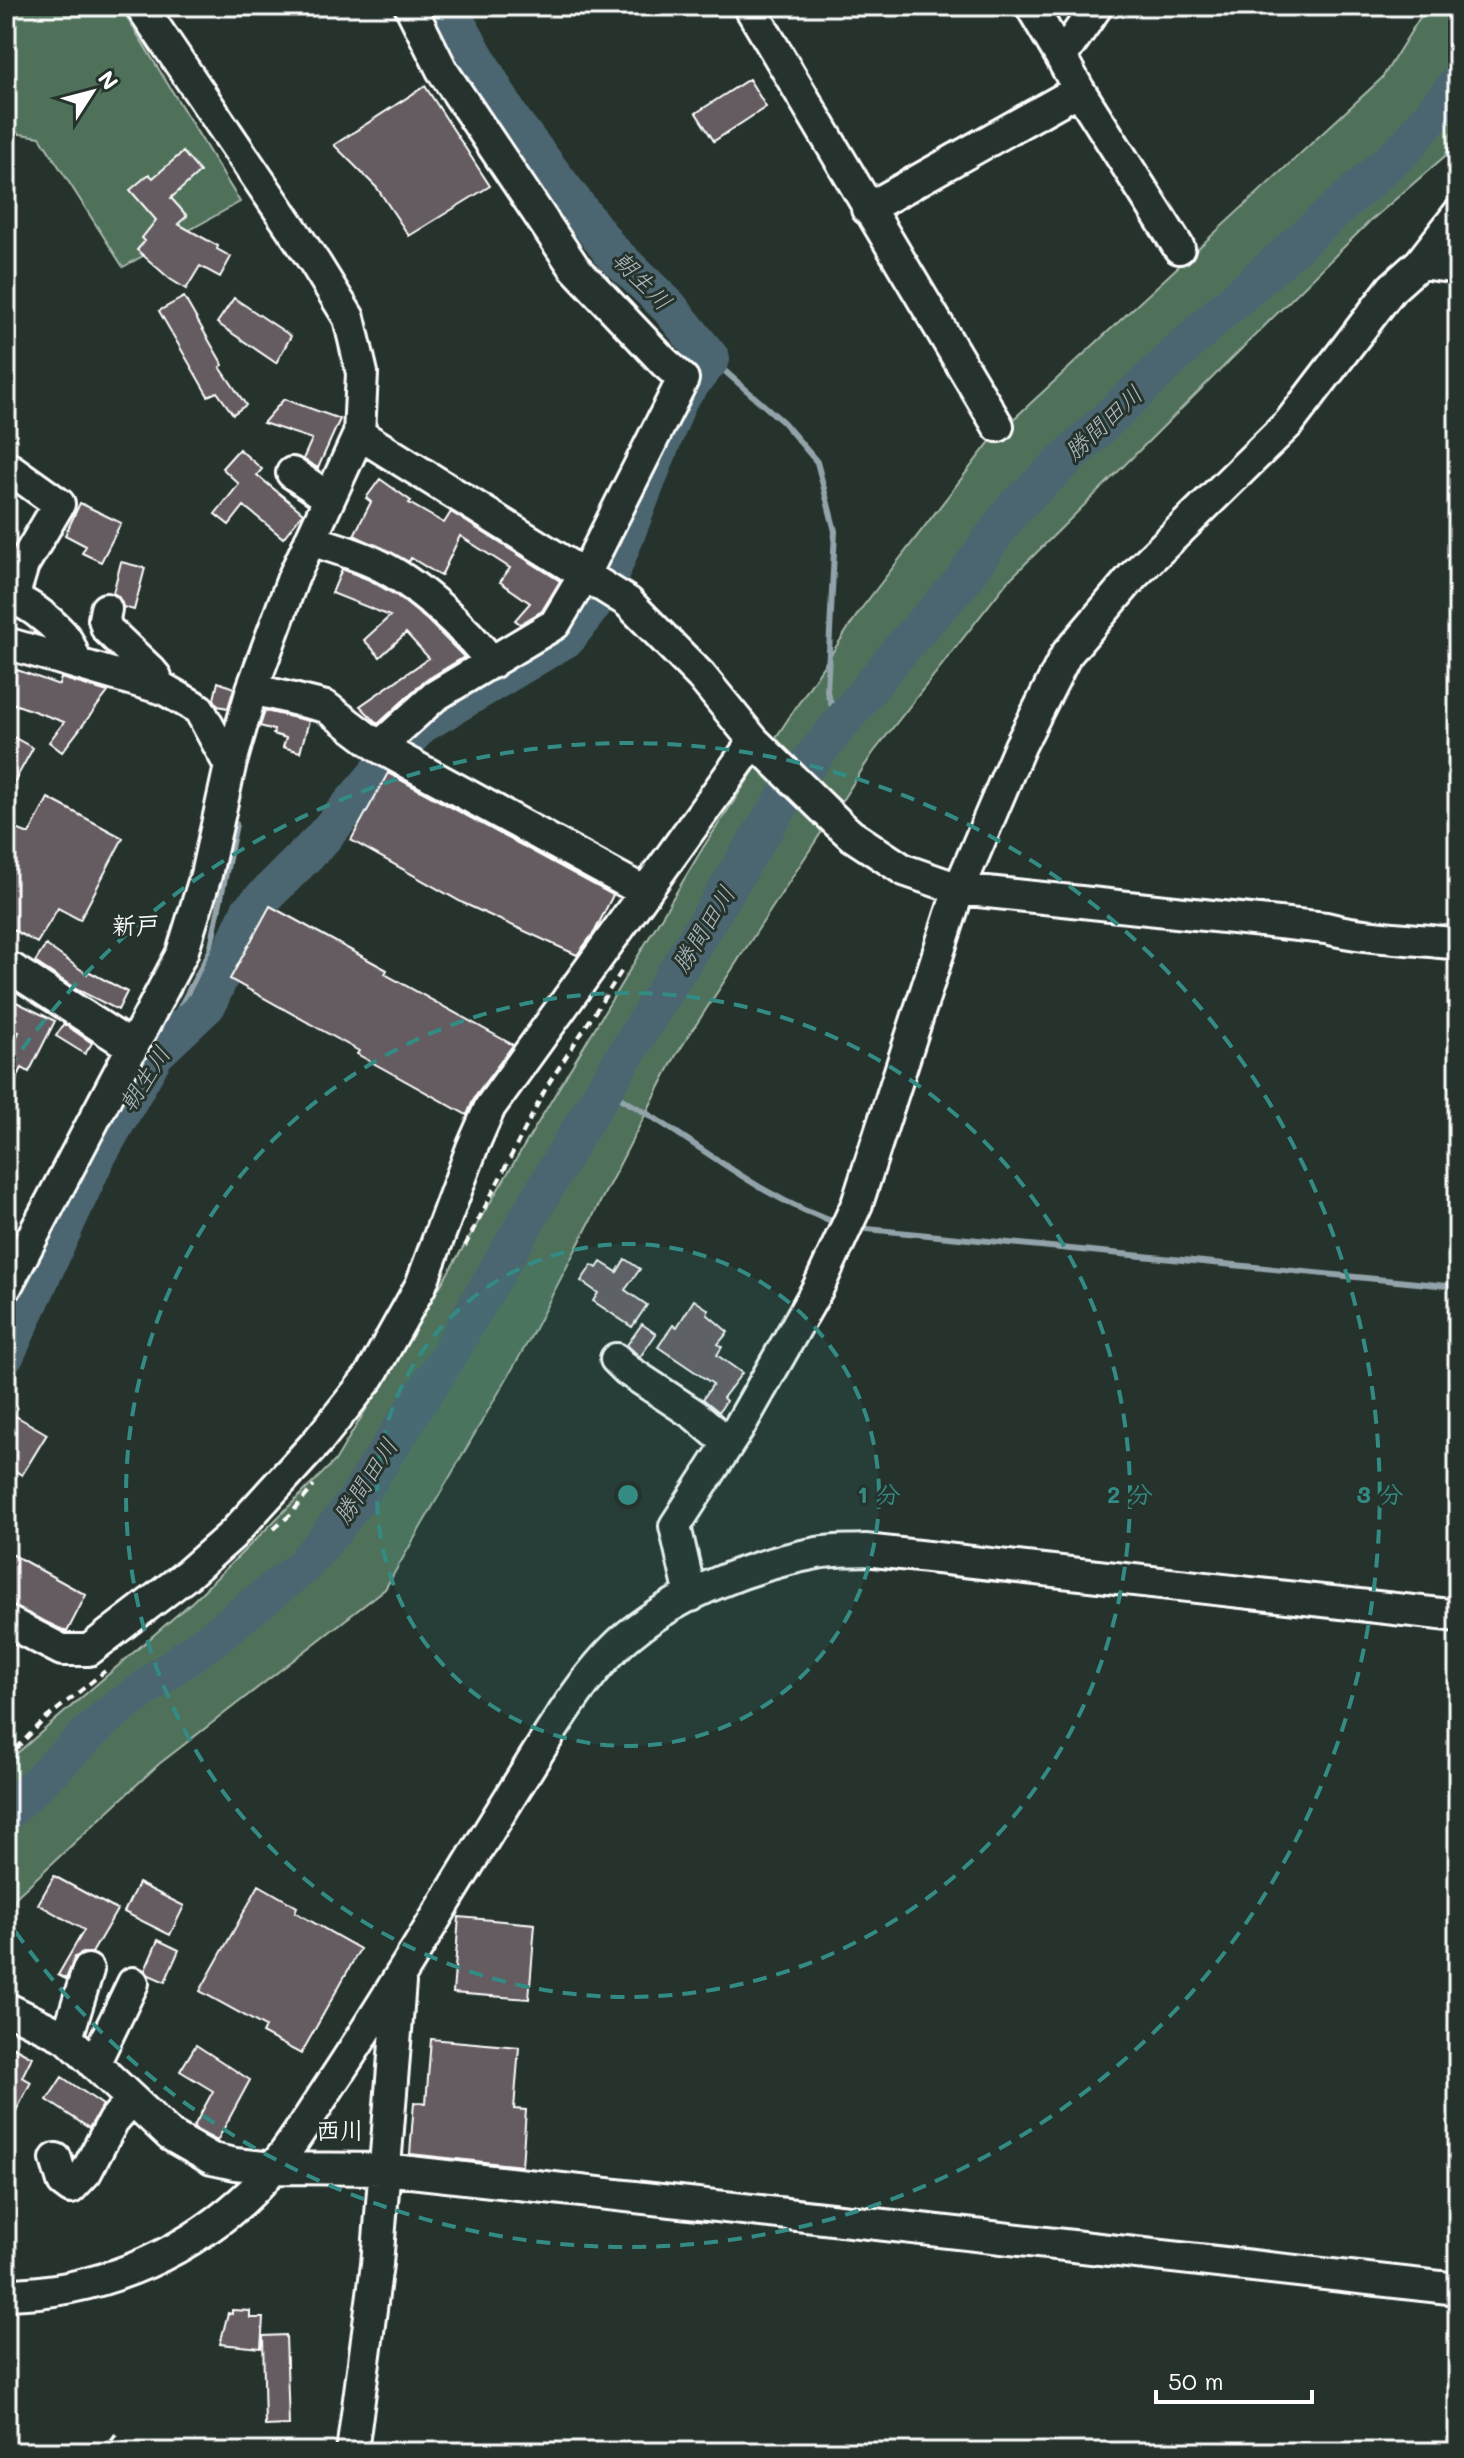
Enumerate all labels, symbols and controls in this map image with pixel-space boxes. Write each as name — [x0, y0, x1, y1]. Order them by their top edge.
north arrow — [52, 52, 132, 132]
text: N — [92, 65, 125, 95]
water label: 朝生川 — [607, 244, 679, 316]
water label: 勝間田川 — [1057, 378, 1149, 466]
water label: 勝間田川 — [664, 879, 741, 977]
district label: 新戸 — [112, 909, 160, 940]
water label: 朝生川 — [111, 1040, 176, 1117]
water label: 勝間田川 — [326, 1431, 404, 1529]
text: 1 分 — [857, 1478, 901, 1509]
text: 2 分 — [1107, 1478, 1153, 1509]
text: 3 分 — [1356, 1478, 1404, 1509]
centre of rings — [614, 1481, 642, 1509]
district label: 西川 — [316, 2114, 364, 2145]
scale bar — [1156, 2354, 1312, 2404]
text: 50 m — [1168, 2365, 1224, 2396]

